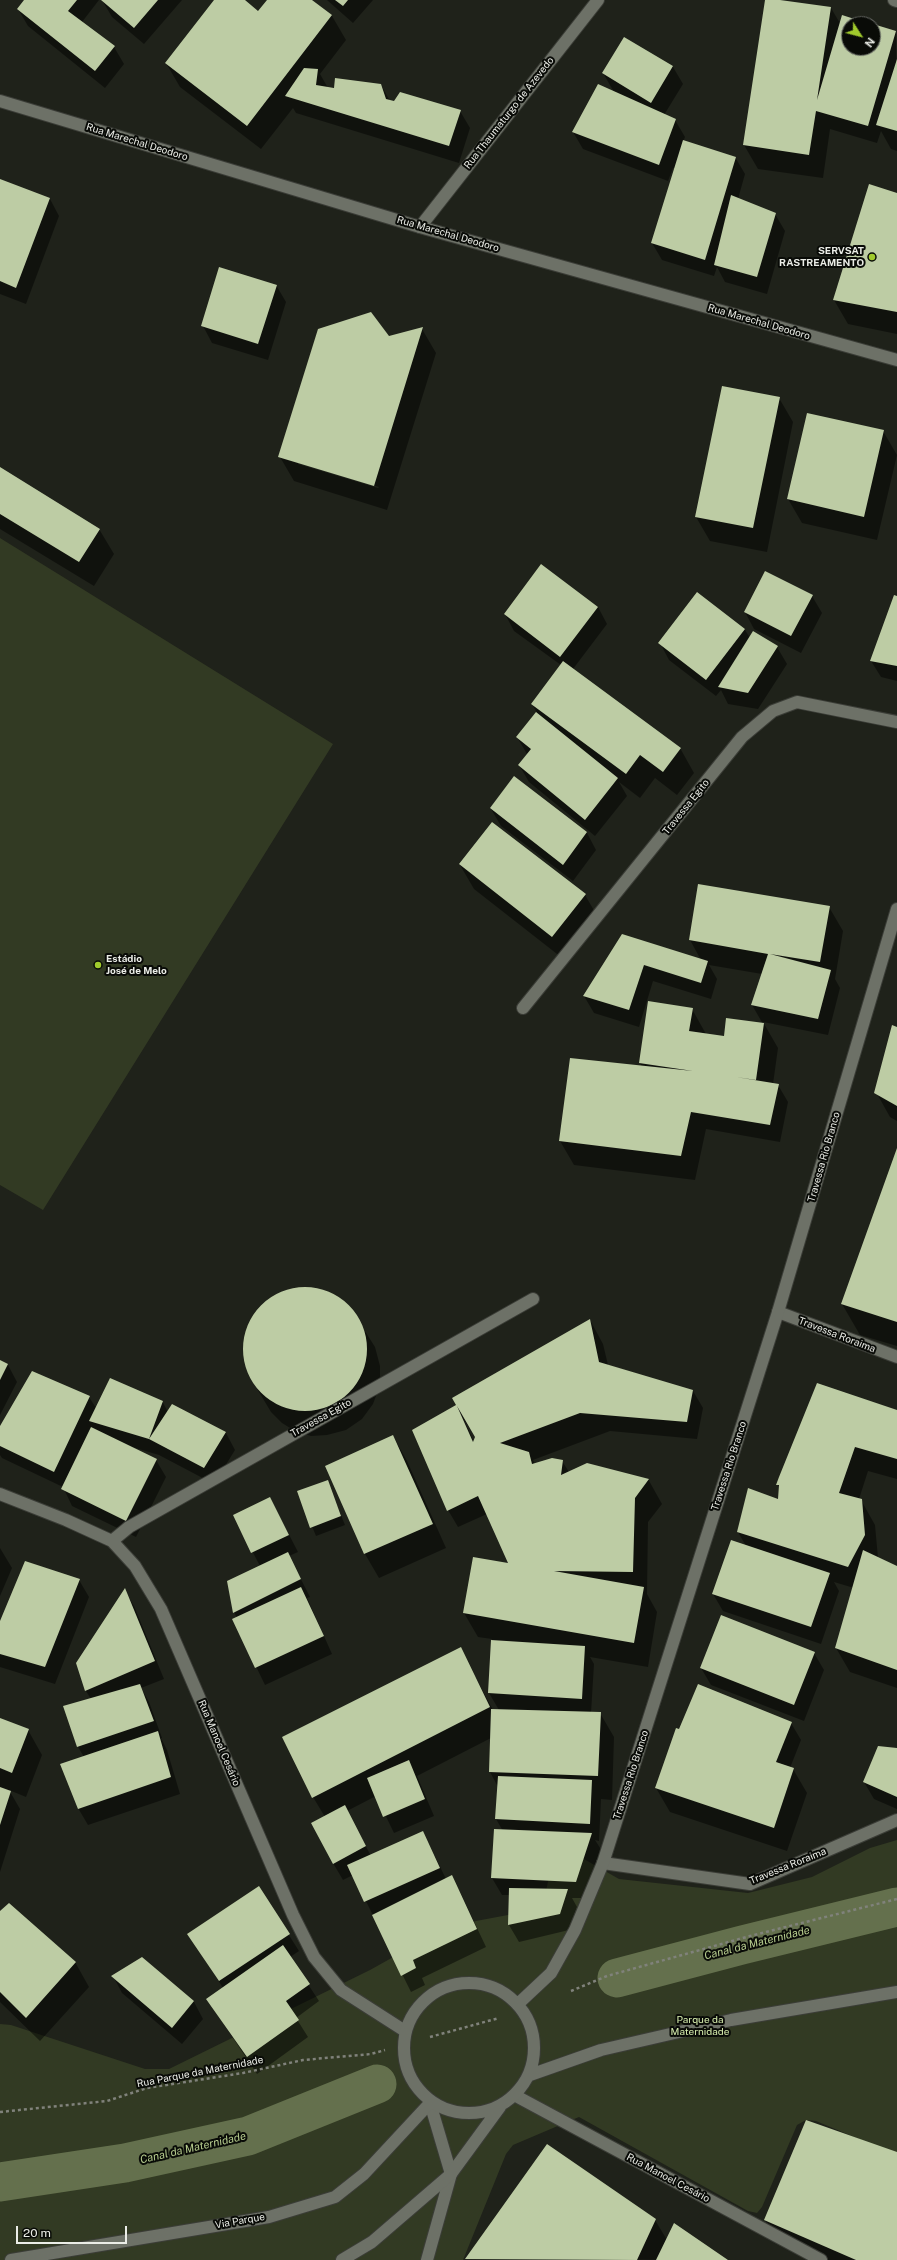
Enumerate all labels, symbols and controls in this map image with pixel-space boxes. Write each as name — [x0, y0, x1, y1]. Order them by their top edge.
north arrow — [841, 16, 881, 56]
text: N — [863, 35, 877, 49]
street label: Rua Thaumaturgo de Azevedo — [462, 55, 556, 171]
street label: Rua Marechal Deodoro — [85, 121, 189, 163]
street label: Rua Marechal Deodoro — [396, 214, 500, 254]
place label: SERVSAT RASTREAMENTO — [779, 245, 864, 268]
marker: SERVSAT RASTREAMENTO — [867, 252, 877, 262]
street label: Rua Marechal Deodoro — [707, 302, 811, 342]
street label: Travessa Egito — [660, 777, 712, 837]
place label: Estádio José de Melo — [106, 953, 167, 976]
marker: Estádio José de Melo — [93, 960, 103, 970]
street label: Travessa Rio Branco — [805, 1110, 843, 1204]
street label: Travessa Roraima — [797, 1315, 877, 1355]
street label: Travessa Egito — [289, 1396, 353, 1440]
street label: Travessa Rio Branco — [709, 1420, 749, 1512]
street label: Rua Manoel Cesário — [195, 1698, 243, 1788]
street label: Travessa Rio Branco — [611, 1729, 651, 1821]
street label: Travessa Roraima — [748, 1845, 828, 1887]
water label: Canal da Maternidade — [703, 1923, 811, 1963]
park label: Parque da Maternidade — [671, 2014, 729, 2038]
street label: Rua Parque da Maternidade — [136, 2054, 264, 2090]
water label: Canal da Maternidade — [139, 2129, 247, 2167]
street label: Rua Manoel Cesário — [624, 2151, 712, 2205]
street label: Via Parque — [214, 2211, 266, 2231]
scale bar — [18, 2218, 129, 2244]
text: 20 m — [23, 2226, 51, 2240]

